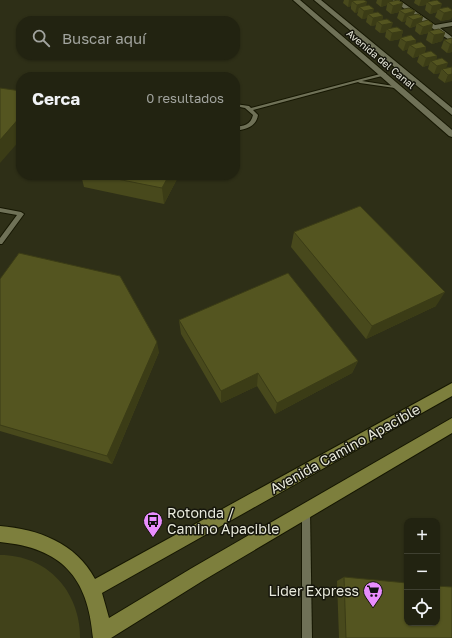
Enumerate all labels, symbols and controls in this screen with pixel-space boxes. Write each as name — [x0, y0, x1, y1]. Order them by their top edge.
search box — [16, 16, 240, 60]
icon: search — [30, 27, 52, 49]
street label: Avenida del Canal — [344, 27, 418, 91]
text: Buscar aquí — [62, 29, 146, 47]
text: Cerca — [32, 88, 80, 109]
text: 0 resultados — [146, 90, 224, 106]
street label: Avenida Camino Apacible — [267, 400, 423, 497]
place label: Rotonda / Camino Apacible — [167, 504, 279, 537]
bus stop icon: Rotonda / Camino Apacible — [142, 510, 164, 538]
map controls — [404, 518, 440, 626]
button: + — [404, 518, 440, 554]
button: − — [404, 554, 440, 590]
supermarket icon: Lider Express — [362, 580, 384, 608]
place label: Lider Express — [268, 582, 359, 599]
button: locate — [404, 590, 440, 626]

